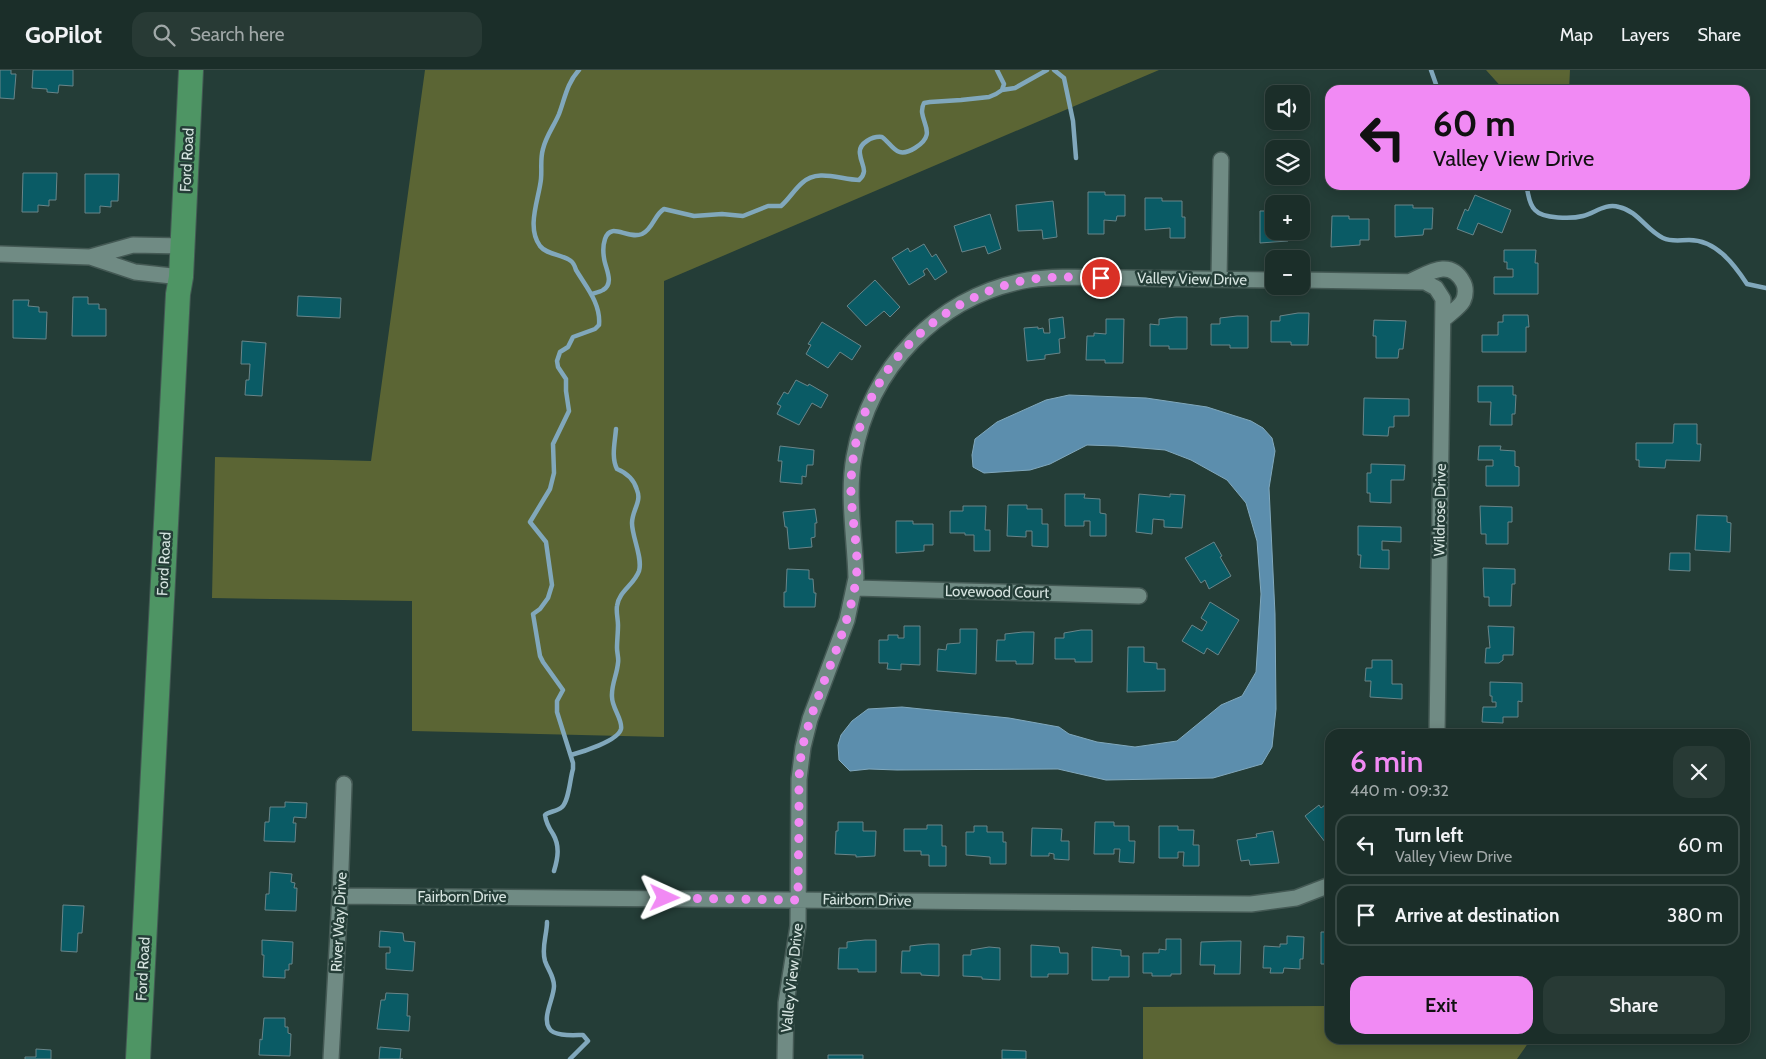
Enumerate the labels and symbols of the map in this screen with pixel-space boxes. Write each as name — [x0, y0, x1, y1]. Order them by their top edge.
street label: Ford Road — [176, 127, 198, 193]
pin — [1080, 257, 1122, 299]
street label: Valley View Drive — [1137, 269, 1247, 289]
street label: Wildrose Drive — [1430, 463, 1450, 557]
street label: Ford Road — [153, 531, 175, 597]
street label: Lovewood Court — [945, 582, 1049, 602]
street label: River Way Drive — [327, 871, 351, 973]
position arrow — [638, 871, 690, 923]
street label: Fairborn Drive — [418, 888, 507, 906]
street label: Fairborn Drive — [822, 890, 912, 910]
street label: Valley View Drive — [777, 922, 807, 1034]
street label: Ford Road — [132, 936, 154, 1002]

